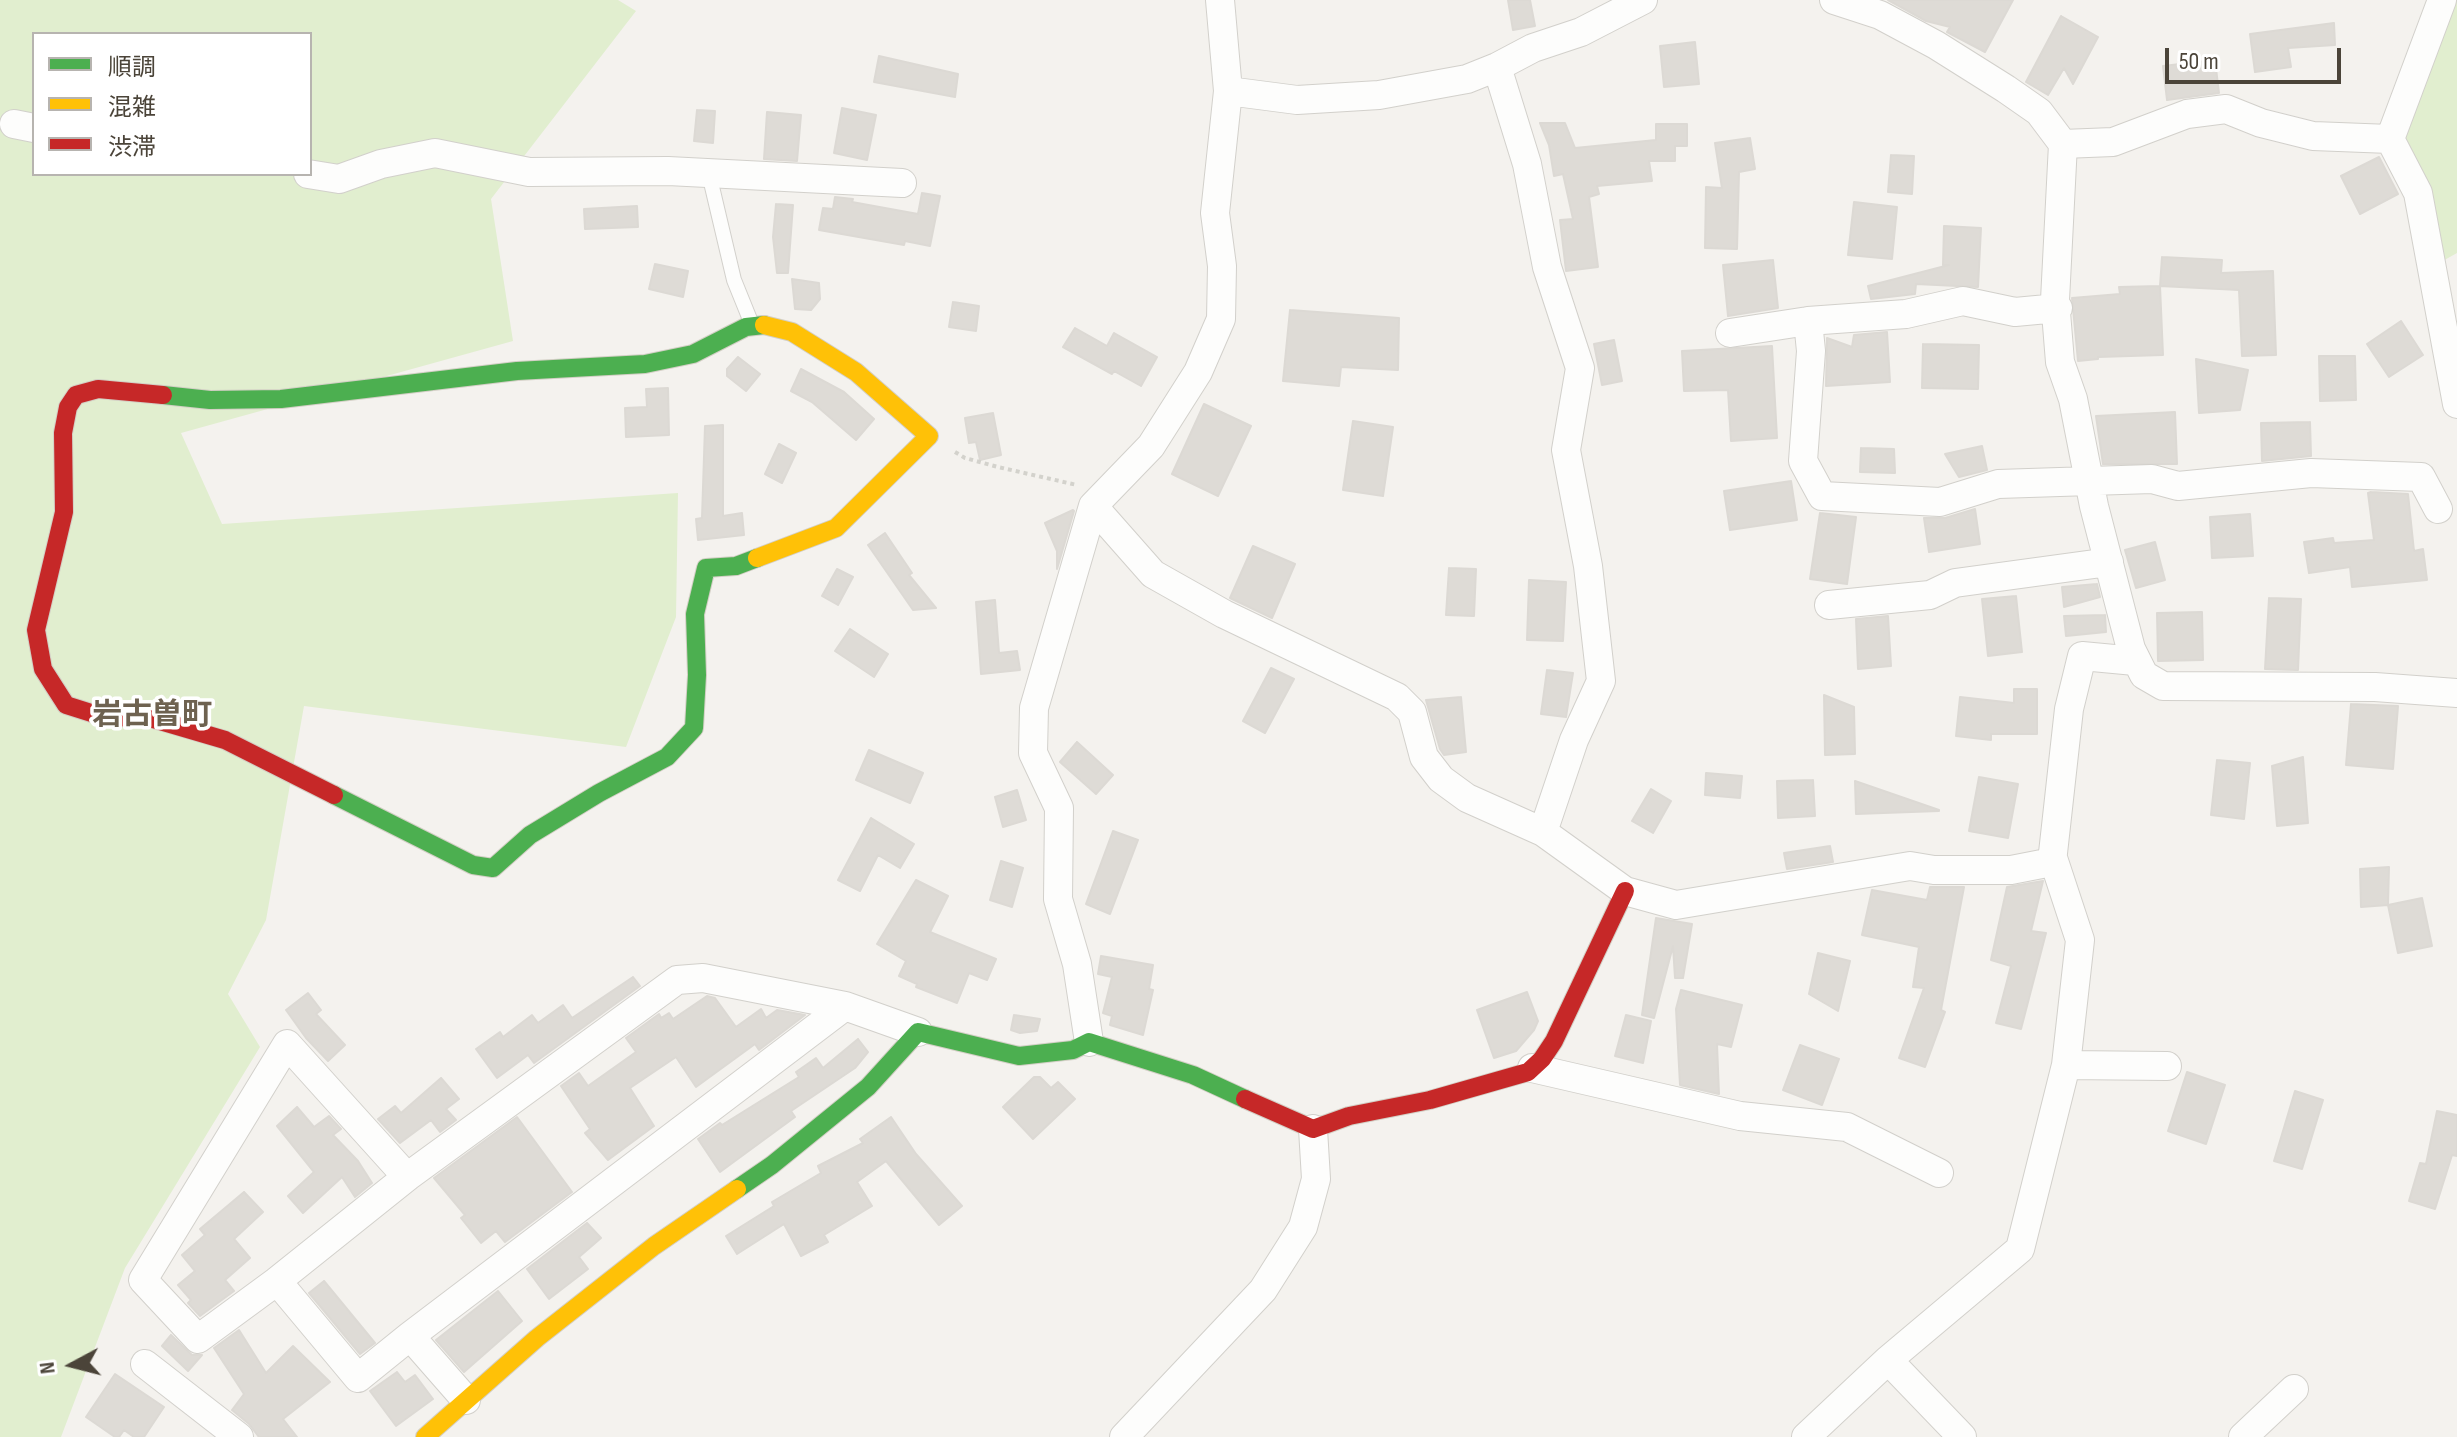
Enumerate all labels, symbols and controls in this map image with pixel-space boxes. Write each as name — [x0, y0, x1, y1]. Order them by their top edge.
legend — [32, 32, 312, 176]
scale bar — [2169, 32, 2345, 82]
text: 50 m — [2179, 47, 2219, 76]
text: 順調 — [108, 53, 156, 82]
text: 混雑 — [108, 93, 156, 122]
text: 渋滞 — [108, 133, 156, 162]
district label: 岩古曽町 — [92, 698, 212, 734]
north arrow — [32, 1325, 112, 1405]
text: N — [34, 1361, 62, 1375]

